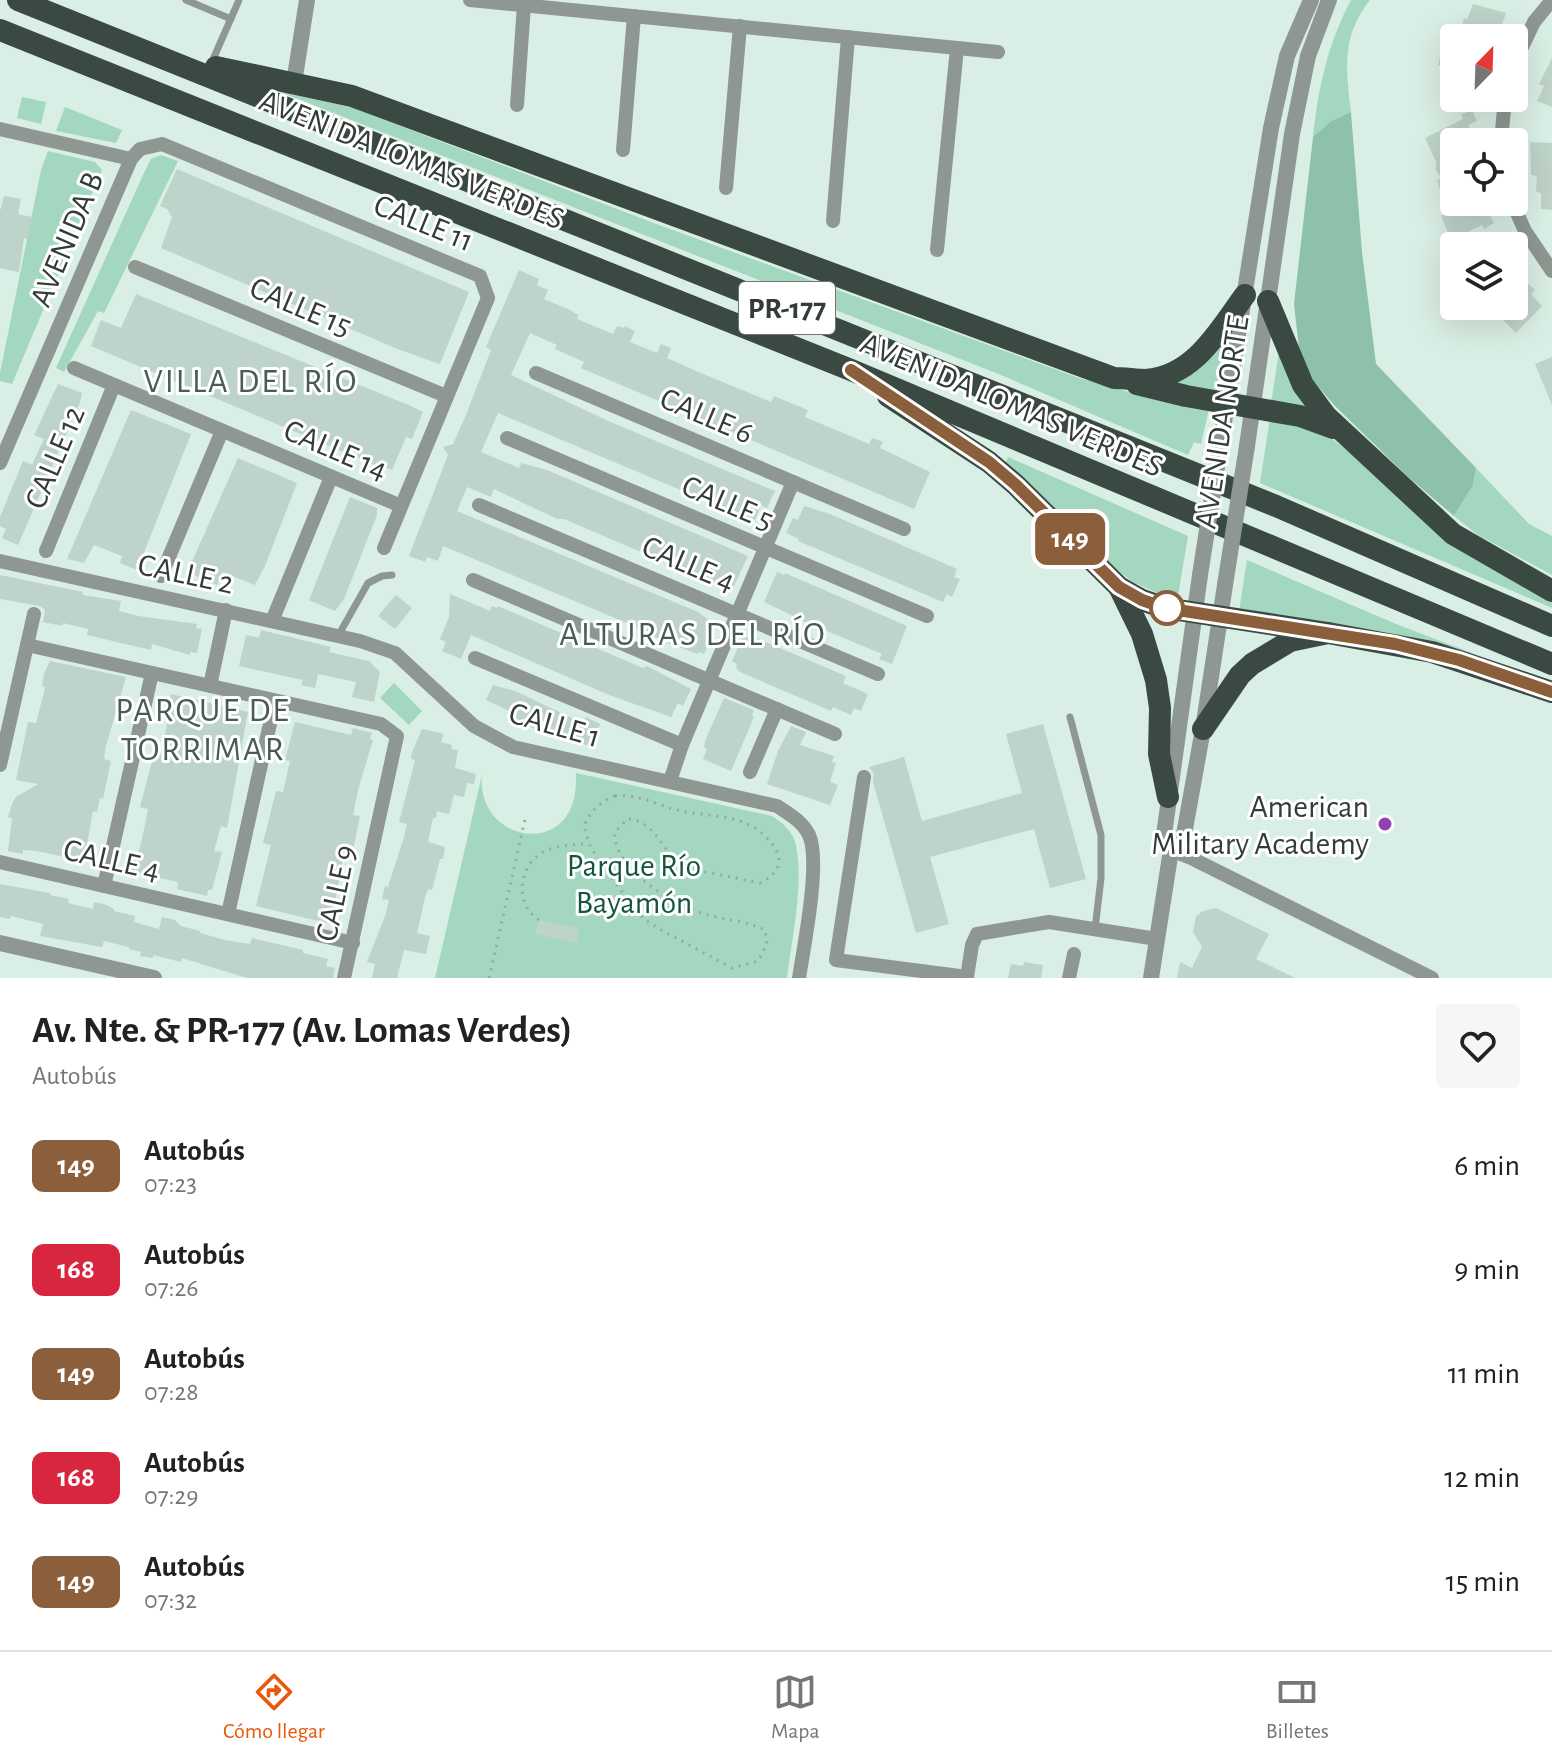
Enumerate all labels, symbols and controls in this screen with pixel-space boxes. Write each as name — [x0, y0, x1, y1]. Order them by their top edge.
north arrow — [1440, 24, 1528, 112]
map controls — [1440, 24, 1528, 320]
street label: AVENIDA LOMAS VERDES — [255, 84, 568, 236]
button: locate — [1440, 128, 1528, 216]
street label: AVENIDA B — [24, 167, 110, 311]
street label: CALLE 11 — [369, 189, 478, 257]
button: layers — [1440, 232, 1528, 320]
street label: CALLE 15 — [245, 271, 356, 343]
road number: PR-177 — [739, 282, 835, 334]
street label: AVENIDA NORTE — [1189, 313, 1255, 531]
street label: AVENIDA LOMAS VERDES — [856, 327, 1167, 483]
district label: VILLA DEL RÍO — [144, 362, 358, 399]
street label: CALLE 6 — [655, 382, 758, 450]
street label: CALLE 12 — [19, 401, 91, 513]
street label: CALLE 14 — [279, 414, 392, 486]
street label: CALLE 5 — [677, 469, 778, 536]
line badge: 149 — [1024, 513, 1116, 565]
text: 149 — [1051, 525, 1089, 553]
street label: CALLE 4 — [637, 530, 740, 598]
street label: CALLE 2 — [135, 548, 237, 600]
unlabelled marker — [1150, 591, 1184, 625]
district label: ALTURAS DEL RÍO — [559, 615, 827, 652]
district label: PARQUE DE TORRIMAR — [115, 694, 291, 767]
street label: CALLE 1 — [505, 697, 604, 753]
place label: American Military Academy — [1151, 791, 1369, 860]
marker: American Military Academy — [1376, 815, 1394, 833]
street label: CALLE 4 — [61, 833, 163, 887]
street label: CALLE 9 — [310, 842, 362, 944]
park label: Parque Río Bayamón — [567, 850, 701, 919]
button: heart — [1436, 1004, 1520, 1088]
text: Av. Nte. & PR-177 (Av. Lomas Verdes) — [32, 1012, 572, 1050]
text: Autobús — [32, 1063, 117, 1089]
text: Autobús — [144, 1136, 245, 1166]
text: 6 min — [1454, 1151, 1520, 1181]
text: 149 — [57, 1152, 95, 1180]
text: 07:23 — [144, 1171, 197, 1197]
text: Autobús — [144, 1240, 245, 1270]
text: 9 min — [1454, 1255, 1520, 1285]
text: 168 — [57, 1256, 95, 1284]
text: 07:26 — [144, 1275, 199, 1301]
text: Autobús — [144, 1344, 245, 1374]
text: 11 min — [1448, 1359, 1520, 1389]
text: 149 — [57, 1360, 95, 1388]
text: 07:28 — [144, 1379, 199, 1405]
text: Autobús — [144, 1448, 245, 1478]
text: 12 min — [1444, 1463, 1520, 1493]
text: 168 — [57, 1464, 95, 1492]
text: 07:29 — [144, 1483, 199, 1509]
text: Autobús — [144, 1552, 245, 1582]
text: 15 min — [1445, 1567, 1520, 1597]
text: 149 — [57, 1568, 95, 1596]
text: 07:32 — [144, 1587, 197, 1613]
tab: Cómo llegar — [223, 1670, 325, 1744]
tab: Mapa — [771, 1670, 820, 1744]
tab: Billetes — [1266, 1670, 1329, 1744]

